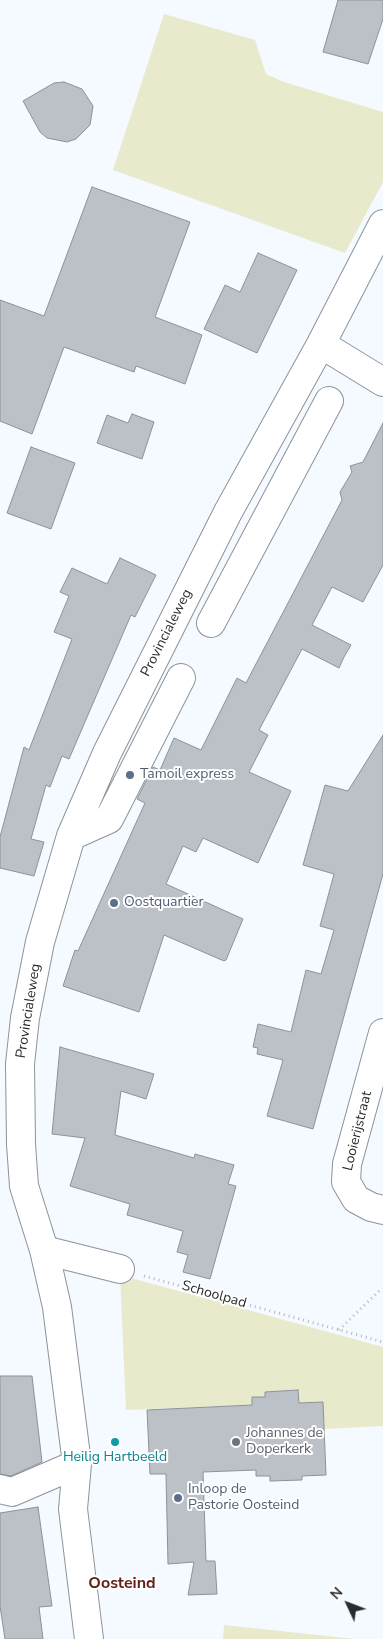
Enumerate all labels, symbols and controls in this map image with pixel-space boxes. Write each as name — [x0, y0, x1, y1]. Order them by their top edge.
street label: Provincialeweg — [138, 587, 196, 679]
place label: Tamoil express — [140, 767, 234, 783]
marker: Tamoil express — [124, 769, 136, 781]
place label: Oostquartier — [124, 895, 203, 911]
marker: Oostquartier — [108, 897, 120, 909]
street label: Provincialeweg — [13, 962, 45, 1060]
street label: Looierijstraat — [340, 1089, 376, 1173]
street label: Schoolpad — [180, 1278, 248, 1312]
place label: Johannes de Doperkerk — [246, 1426, 323, 1458]
marker: Heilig Hartbeeld — [109, 1436, 121, 1448]
marker: Johannes de Doperkerk — [230, 1436, 242, 1448]
place label: Heilig Hartbeeld — [63, 1450, 167, 1466]
place label: Inloop de Pastorie Oosteind — [188, 1482, 299, 1514]
marker: Inloop de Pastorie Oosteind — [172, 1492, 184, 1504]
district label: Oosteind — [88, 1574, 156, 1594]
north arrow — [323, 1579, 373, 1629]
text: N — [326, 1583, 347, 1604]

